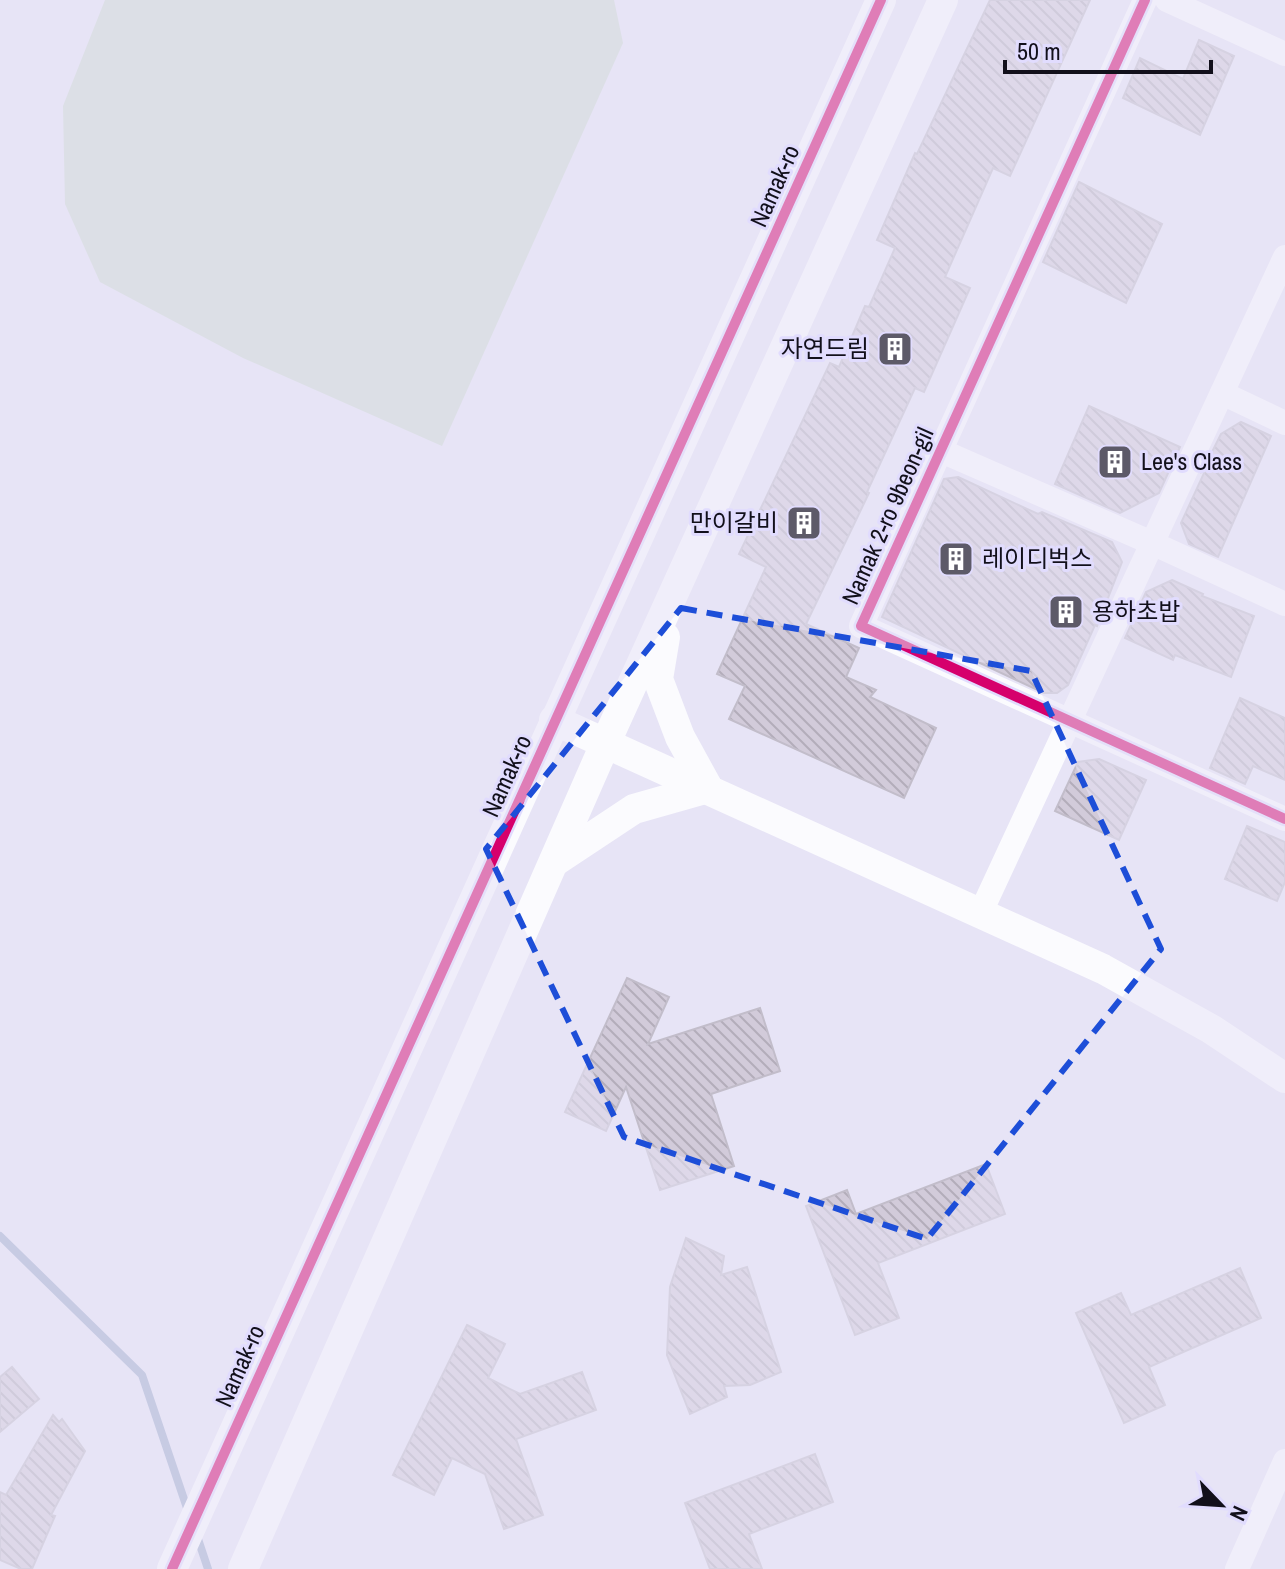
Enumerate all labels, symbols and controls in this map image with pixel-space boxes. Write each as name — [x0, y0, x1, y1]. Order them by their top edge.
scale bar — [1005, 24, 1211, 74]
text: 50 m — [1017, 35, 1061, 67]
street label: Namak-ro — [742, 140, 806, 232]
building icon: 자연드림 — [876, 330, 914, 368]
place label: 자연드림 — [781, 332, 869, 364]
street label: Namak 2-ro 9beon-gil — [834, 422, 940, 609]
building icon: Lee's Class — [1096, 443, 1134, 481]
place label: Lee's Class — [1141, 445, 1242, 477]
building icon: 만이갈비 — [785, 504, 823, 542]
place label: 만이갈비 — [690, 506, 778, 538]
building icon: 레이디벅스 — [937, 540, 975, 578]
place label: 레이디벅스 — [982, 542, 1092, 574]
building icon: 용하초밥 — [1047, 593, 1085, 631]
place label: 용하초밥 — [1092, 595, 1180, 627]
street label: Namak-ro — [474, 730, 538, 822]
street label: Namak-ro — [207, 1320, 271, 1412]
north arrow — [1181, 1465, 1261, 1545]
text: N — [1223, 1501, 1255, 1526]

